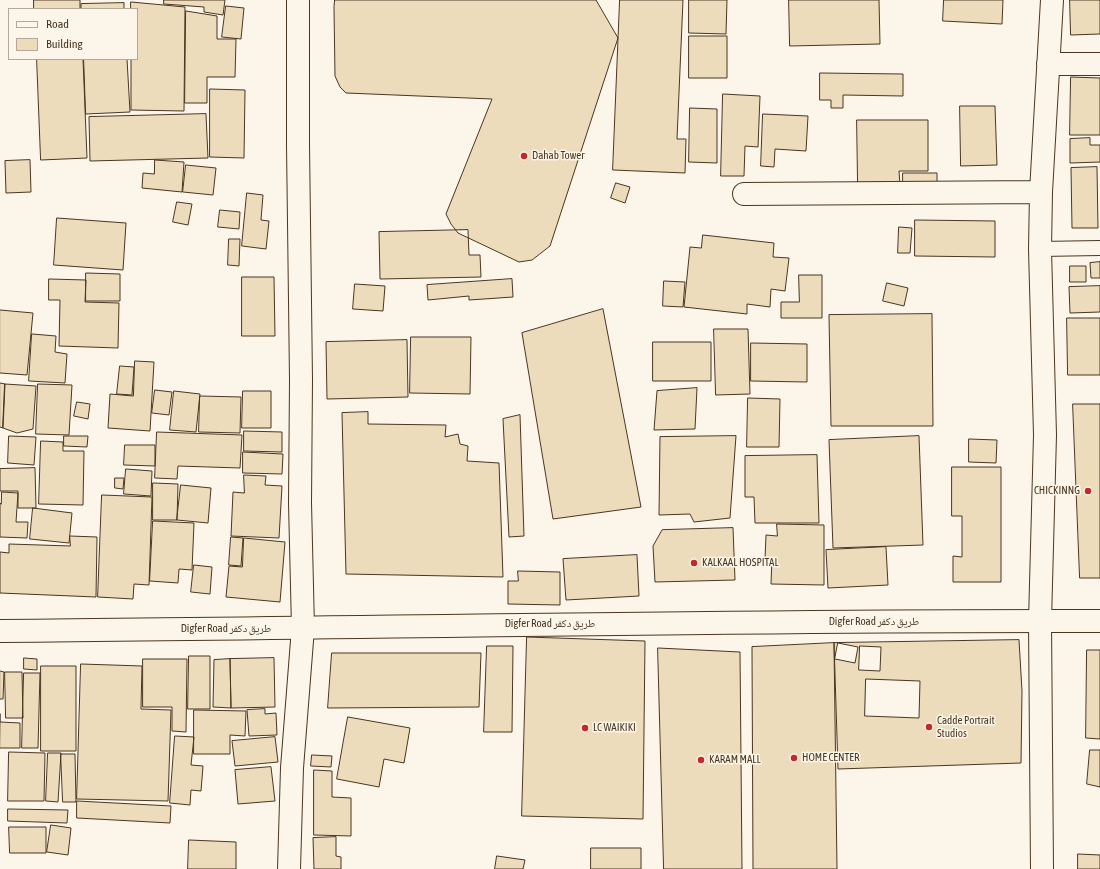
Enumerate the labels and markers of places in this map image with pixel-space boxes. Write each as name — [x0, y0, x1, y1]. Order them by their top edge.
place label: Dahab Tower — [532, 149, 584, 163]
marker: Dahab Tower — [519, 151, 529, 161]
place label: CHICKINNG — [1034, 484, 1080, 498]
marker: CHICKINNG — [1083, 486, 1093, 496]
place label: KALKAAL HOSPITAL — [702, 556, 779, 570]
marker: KALKAAL HOSPITAL — [689, 558, 699, 568]
place label: Cadde Portrait Studios — [937, 714, 995, 740]
place label: LC WAIKIKI — [593, 721, 636, 735]
marker: Cadde Portrait Studios — [924, 722, 934, 732]
marker: LC WAIKIKI — [580, 723, 590, 733]
place label: HOME CENTER — [802, 751, 860, 765]
place label: KARAM MALL — [709, 753, 761, 767]
marker: HOME CENTER — [789, 753, 799, 763]
marker: KARAM MALL — [696, 755, 706, 765]

